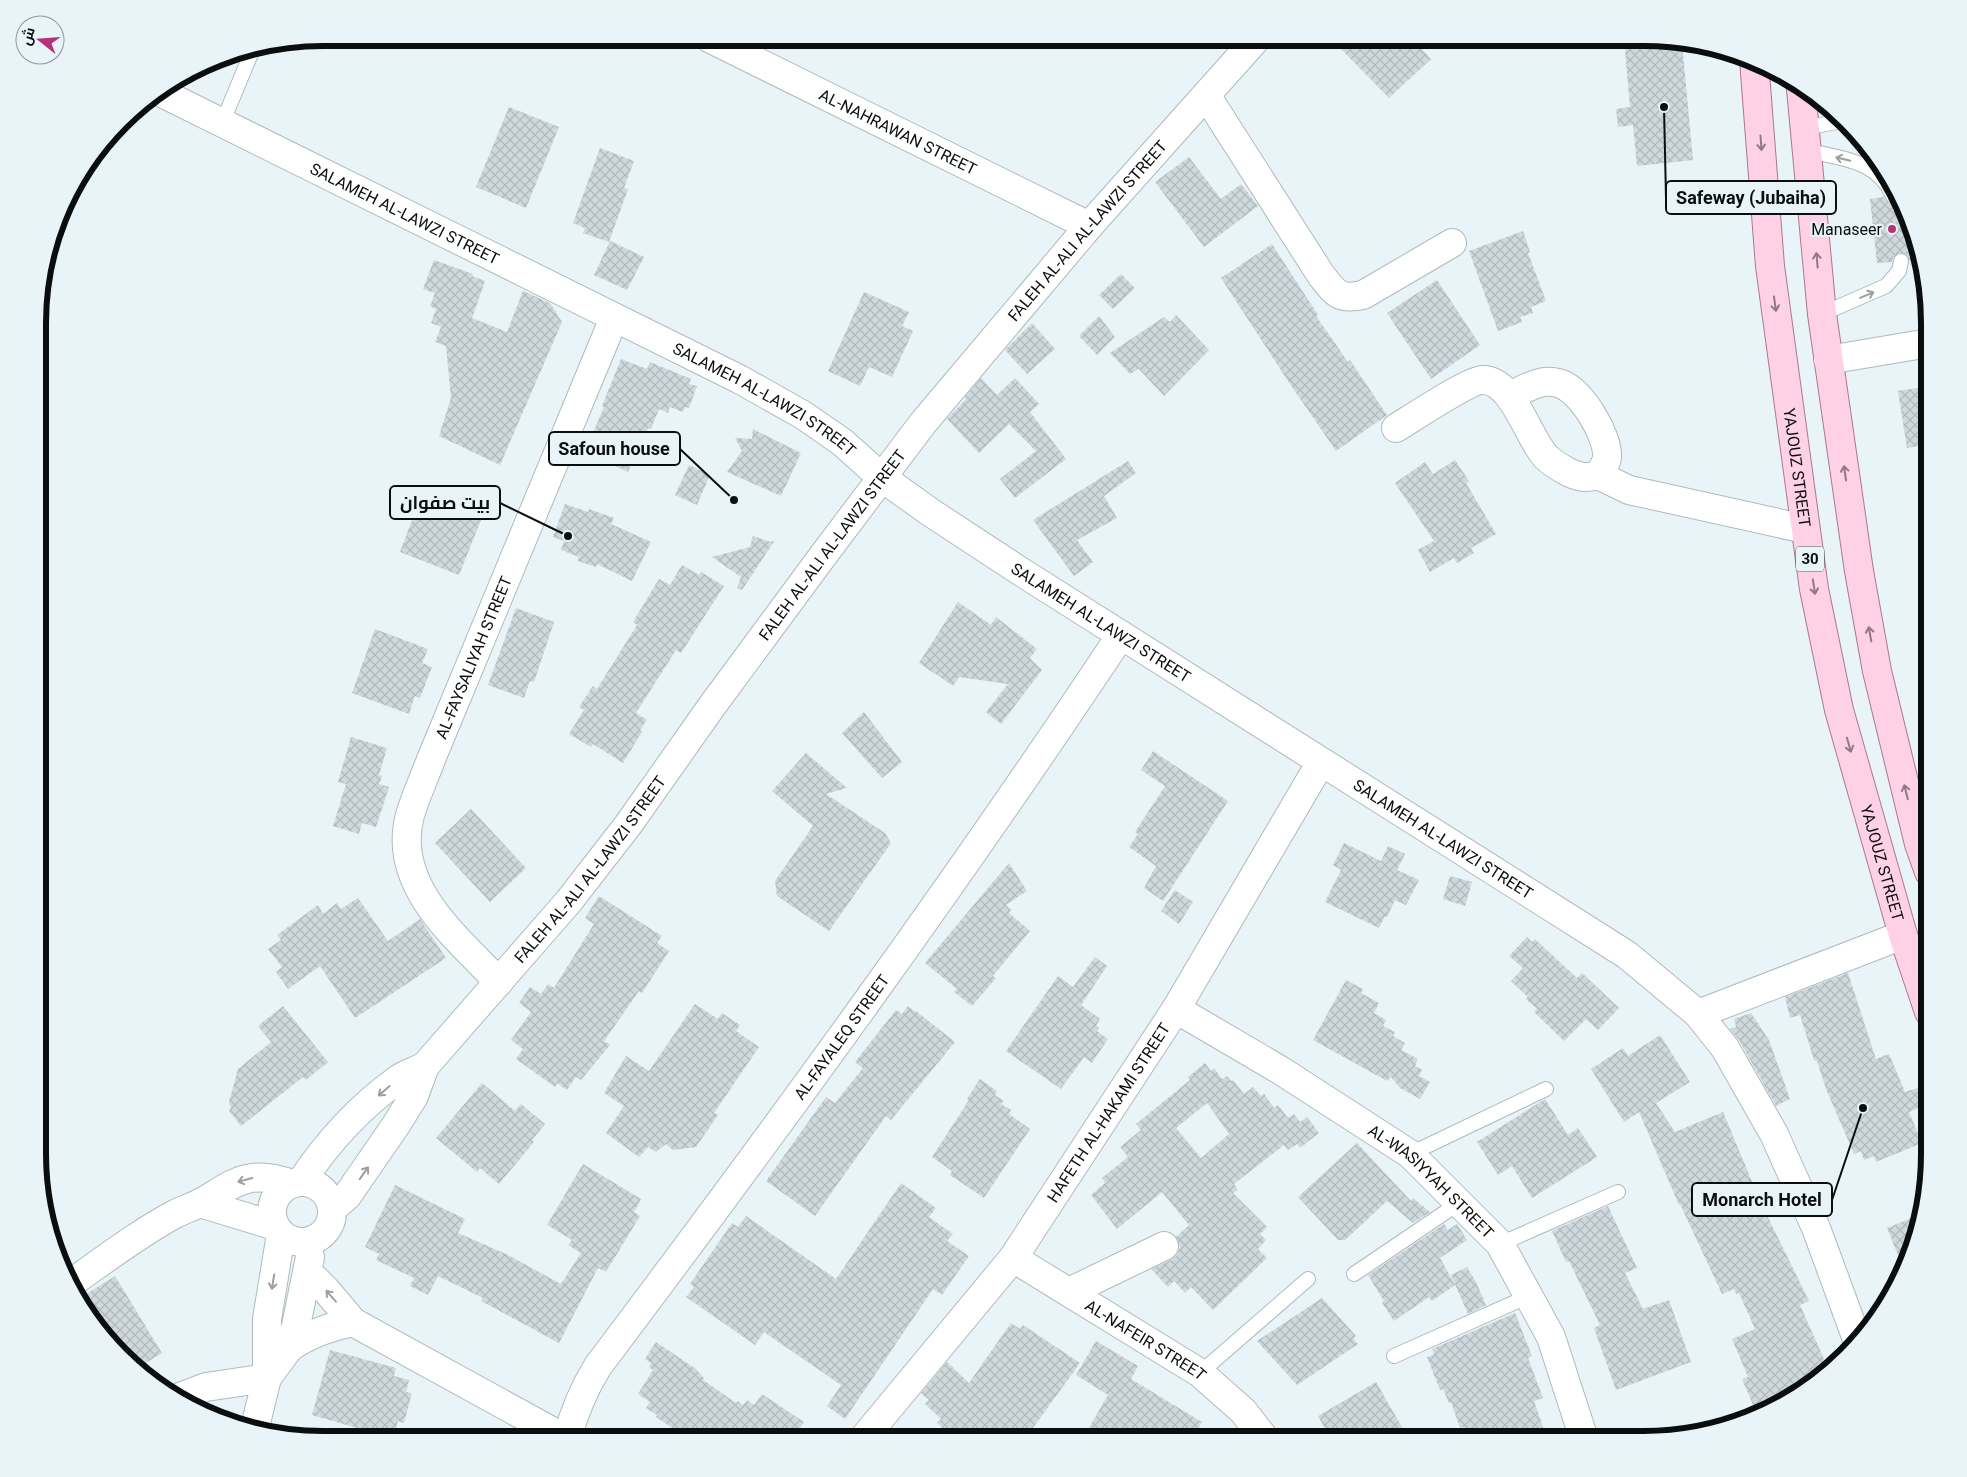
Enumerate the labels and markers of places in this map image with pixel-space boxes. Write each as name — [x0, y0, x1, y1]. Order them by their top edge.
callout: Safeway (Jubaiha) — [1666, 181, 1836, 214]
place label: Manaseer — [1811, 220, 1883, 239]
marker: Manaseer — [1886, 223, 1898, 235]
callout: Safoun house — [549, 432, 680, 465]
callout: بيت صفوان — [390, 486, 500, 519]
callout: Monarch Hotel — [1692, 1183, 1832, 1216]

